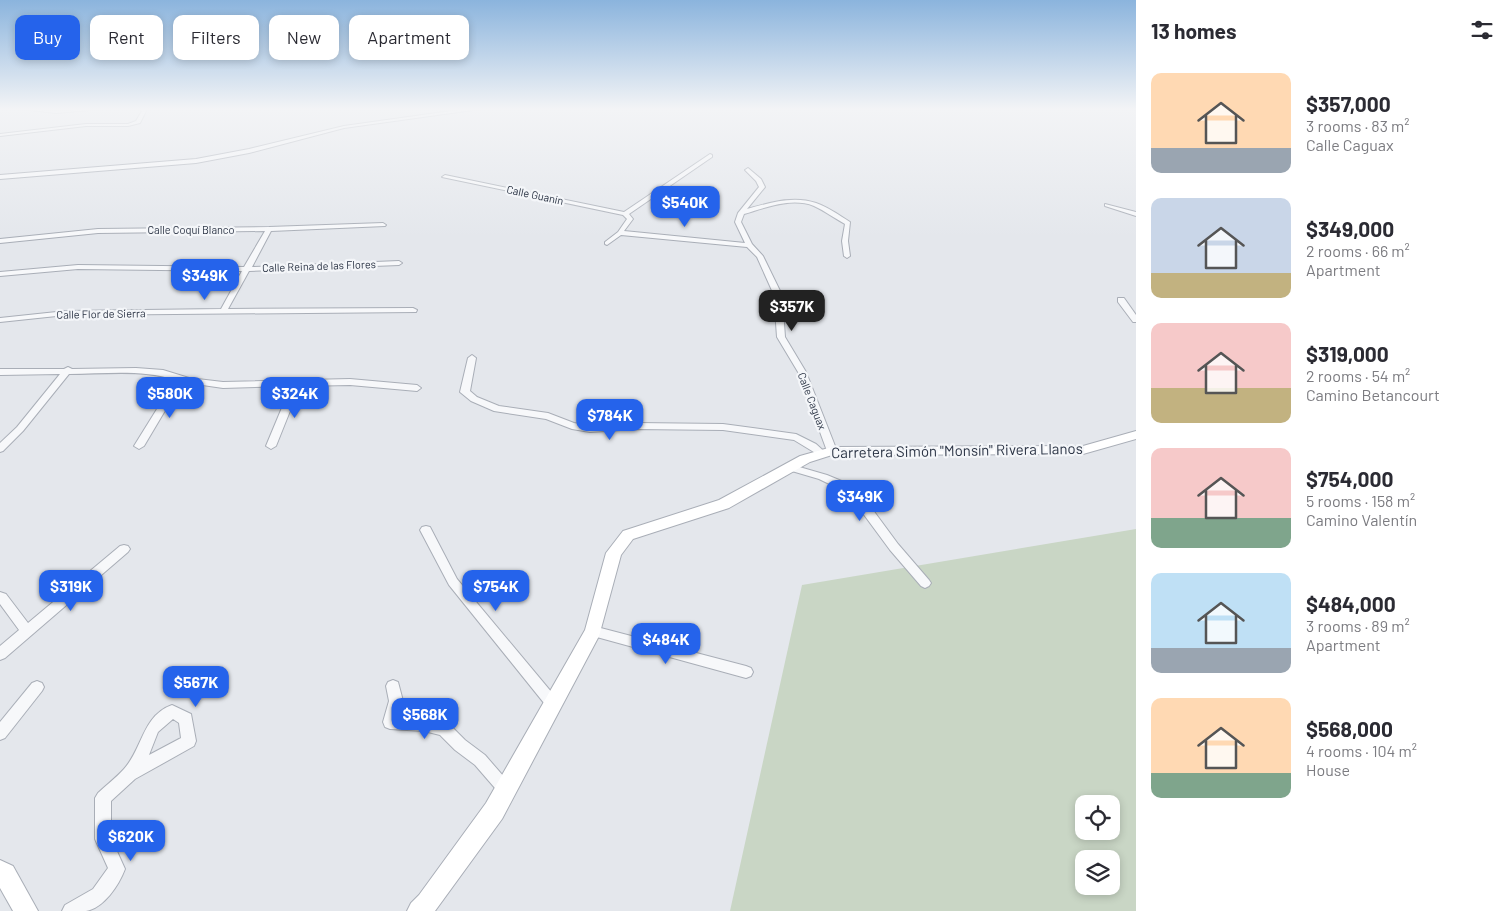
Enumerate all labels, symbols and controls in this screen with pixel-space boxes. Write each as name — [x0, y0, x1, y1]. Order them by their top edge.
chip: Buy — [15, 15, 80, 60]
chip: Rent — [90, 15, 163, 60]
chip: Filters — [173, 15, 259, 60]
chip: New — [269, 15, 339, 60]
chip: Apartment — [349, 15, 469, 60]
icon: filters — [1468, 16, 1496, 44]
text: 13 homes — [1151, 18, 1236, 43]
text: $357,000 — [1306, 91, 1391, 116]
icon: home — [1191, 93, 1251, 153]
text: 3 rooms · 83 m² — [1306, 116, 1410, 135]
text: Calle Caguax — [1306, 135, 1394, 154]
street label: Calle Guanín — [505, 182, 565, 207]
pin: $540K — [650, 186, 720, 228]
text: $540K — [662, 192, 708, 211]
text: $349,000 — [1306, 216, 1394, 241]
icon: home — [1191, 218, 1251, 278]
street label: Calle Coquí Blanco — [147, 223, 235, 236]
text: 2 rooms · 66 m² — [1306, 241, 1410, 260]
street label: Calle Reina de las Flores — [262, 257, 376, 274]
pin: $349K — [170, 258, 240, 301]
text: Apartment — [1306, 260, 1381, 279]
text: $349K — [182, 265, 228, 284]
pin: $357K — [757, 290, 827, 332]
text: $357K — [770, 296, 814, 315]
street label: Calle Flor de Sierra — [56, 306, 146, 321]
text: $319,000 — [1306, 341, 1389, 366]
icon: home — [1191, 343, 1251, 403]
text: 2 rooms · 54 m² — [1306, 366, 1410, 385]
street label: Calle Caguax — [796, 370, 829, 431]
pin: $580K — [135, 376, 205, 419]
pin: $324K — [260, 376, 330, 419]
text: $580K — [147, 383, 193, 402]
text: $324K — [272, 383, 318, 402]
text: Camino Betancourt — [1306, 385, 1440, 404]
pin: $784K — [575, 398, 645, 441]
text: $784K — [587, 405, 633, 424]
street label: Carretera Simón "Monsín" Rivera Llanos — [831, 439, 1083, 461]
text: $754,000 — [1306, 466, 1393, 491]
icon: home — [1191, 468, 1251, 528]
pin: $349K — [825, 480, 895, 522]
text: $349K — [837, 486, 883, 505]
text: 5 rooms · 158 m² — [1306, 491, 1415, 510]
text: Camino Valentín — [1306, 510, 1417, 529]
pin: $319K — [36, 570, 106, 612]
pin: $754K — [461, 570, 531, 612]
text: $319K — [50, 576, 92, 595]
text: $754K — [473, 576, 519, 595]
text: $484,000 — [1306, 591, 1396, 616]
icon: home — [1191, 593, 1251, 653]
text: 3 rooms · 89 m² — [1306, 616, 1410, 635]
pin: $484K — [631, 622, 701, 665]
text: $484K — [642, 629, 690, 648]
text: Apartment — [1306, 635, 1381, 654]
pin: $567K — [161, 666, 231, 708]
text: $567K — [174, 672, 218, 691]
pin: $568K — [390, 698, 460, 740]
text: $568K — [402, 704, 448, 723]
text: $568,000 — [1306, 716, 1393, 741]
icon: home — [1191, 718, 1251, 778]
text: 4 rooms · 104 m² — [1306, 741, 1417, 760]
text: House — [1306, 760, 1350, 779]
map controls — [1075, 795, 1120, 895]
button: locate — [1075, 795, 1120, 840]
pin: $620K — [96, 820, 166, 862]
text: $620K — [108, 826, 154, 845]
button: layers — [1075, 850, 1120, 895]

